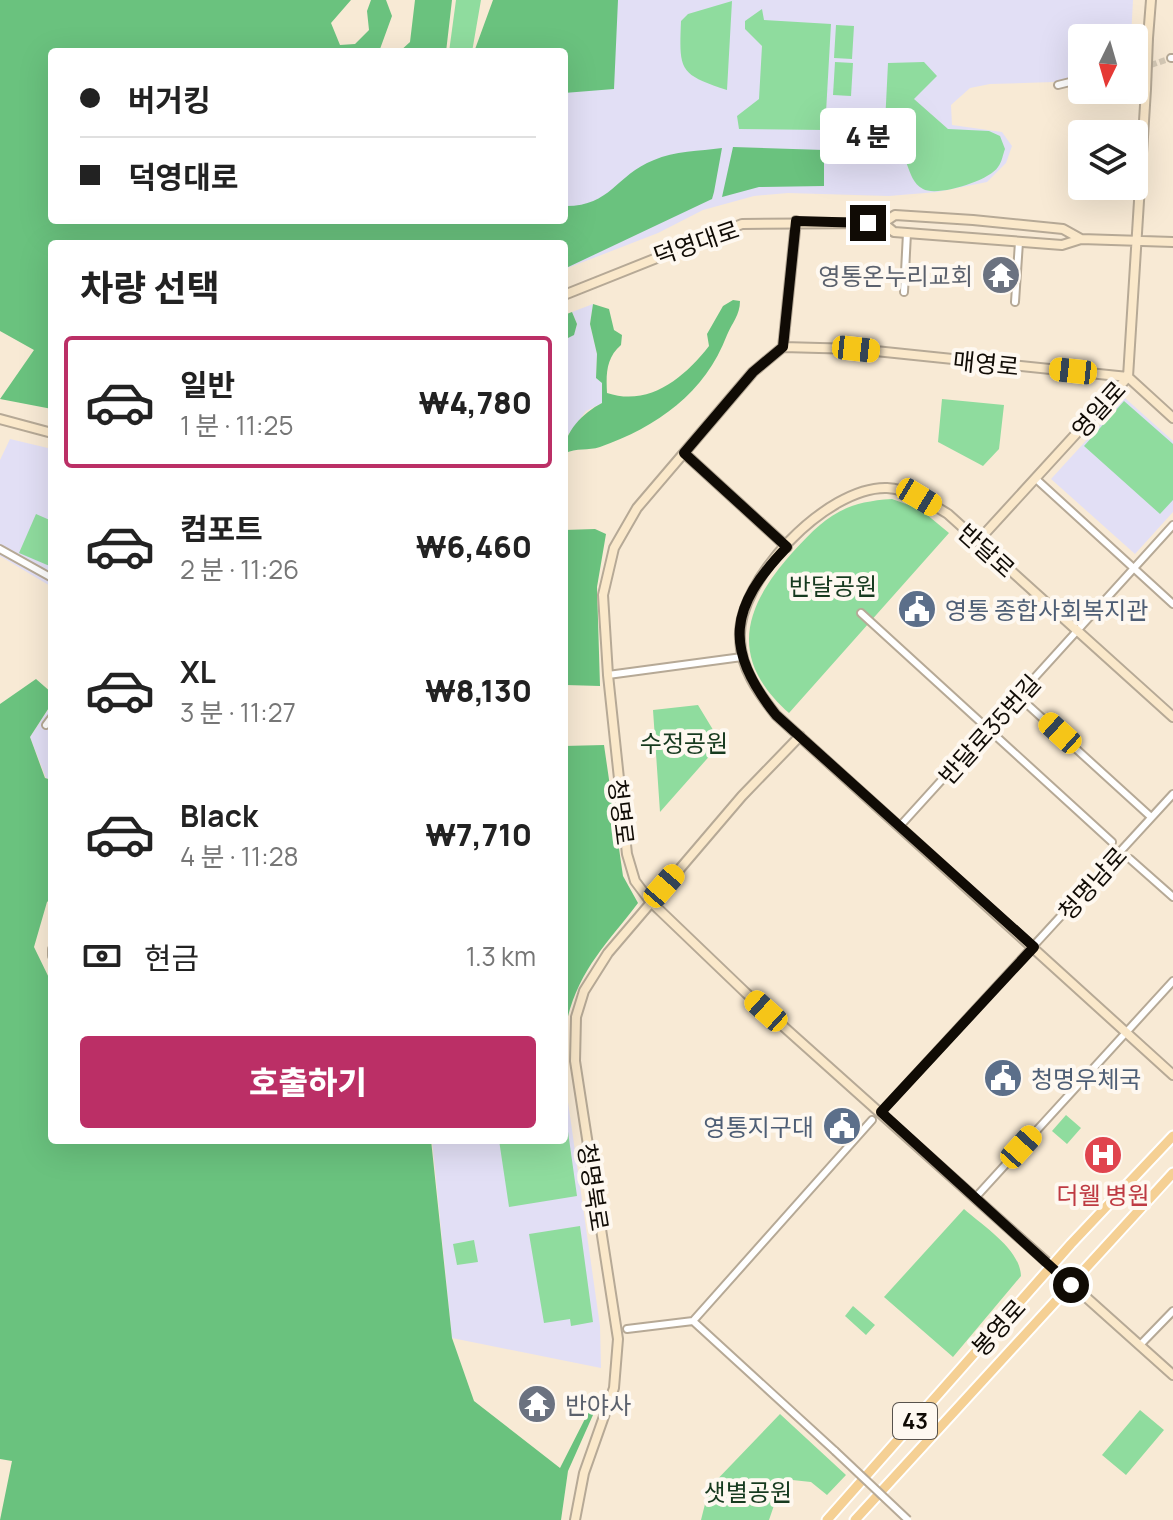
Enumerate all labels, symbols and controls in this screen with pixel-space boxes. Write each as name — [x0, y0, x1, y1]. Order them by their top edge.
north arrow — [1068, 24, 1148, 104]
map controls — [1068, 24, 1148, 200]
text: 버거킹 — [128, 79, 211, 120]
callout: 4 분 — [820, 107, 916, 163]
text: 4 분 — [845, 118, 891, 154]
button: layers — [1068, 120, 1148, 200]
text: 덕영대로 — [128, 156, 238, 197]
route end — [850, 205, 886, 241]
street label: 덕영대로 — [649, 212, 743, 272]
temple icon: 영통온누리교회 — [980, 254, 1022, 296]
place label: 영통온누리교회 — [818, 259, 973, 292]
text: 차량 선택 — [80, 263, 220, 312]
car — [831, 335, 881, 363]
street label: 매영로 — [951, 343, 1021, 383]
car — [1048, 357, 1098, 385]
text: 일반 — [180, 364, 235, 405]
icon: car — [84, 366, 156, 438]
street label: 영일로 — [1064, 373, 1132, 445]
text: ₩4,780 — [419, 382, 532, 423]
text: 1 분 · 11:25 — [180, 407, 293, 443]
car — [892, 474, 946, 520]
text: 컴포트 — [180, 508, 263, 549]
icon: car — [84, 510, 156, 582]
street label: 반달로 — [951, 516, 1023, 584]
text: ₩6,460 — [416, 526, 532, 567]
text: 2 분 · 11:26 — [180, 551, 299, 587]
park label: 반달공원 — [789, 569, 877, 602]
public building icon: 영통 종합사회복지관 — [896, 588, 938, 630]
place label: 영통 종합사회복지관 — [945, 593, 1149, 626]
text: XL — [180, 651, 216, 692]
icon: car — [84, 654, 156, 726]
street label: 반달로35번길 — [931, 667, 1047, 791]
text: ₩8,130 — [425, 670, 532, 711]
text: 3 분 · 11:27 — [180, 694, 296, 730]
car — [1034, 708, 1086, 758]
park label: 수정공원 — [640, 726, 728, 759]
street label: 청명로 — [602, 777, 642, 847]
text: Black — [180, 795, 258, 836]
icon: car — [84, 798, 156, 870]
text: ₩7,710 — [425, 814, 532, 855]
text: 4 분 · 11:28 — [180, 838, 299, 874]
street label: 청명남로 — [1050, 839, 1134, 927]
car — [639, 860, 689, 912]
icon: cash — [80, 934, 124, 978]
text: 현금 — [144, 937, 199, 978]
text: 1.3 km — [466, 938, 536, 974]
car — [740, 986, 792, 1036]
button: 호출하기 — [80, 1036, 536, 1128]
public building icon: 청명우체국 — [982, 1057, 1024, 1099]
place label: 청명우체국 — [1031, 1062, 1141, 1095]
public building icon: 영통지구대 — [821, 1105, 863, 1147]
place label: 영통지구대 — [704, 1110, 814, 1143]
car — [996, 1121, 1046, 1173]
hospital icon: 더웰 병원 — [1082, 1134, 1124, 1176]
street label: 청명북로 — [571, 1141, 617, 1233]
place label: 더웰 병원 — [1056, 1178, 1150, 1211]
route start — [1053, 1267, 1089, 1303]
street label: 봉영로 — [964, 1291, 1032, 1363]
temple icon: 반야사 — [516, 1383, 558, 1425]
place label: 반야사 — [565, 1388, 631, 1421]
road number: 43 — [893, 1403, 937, 1439]
park label: 샛별공원 — [704, 1475, 792, 1508]

